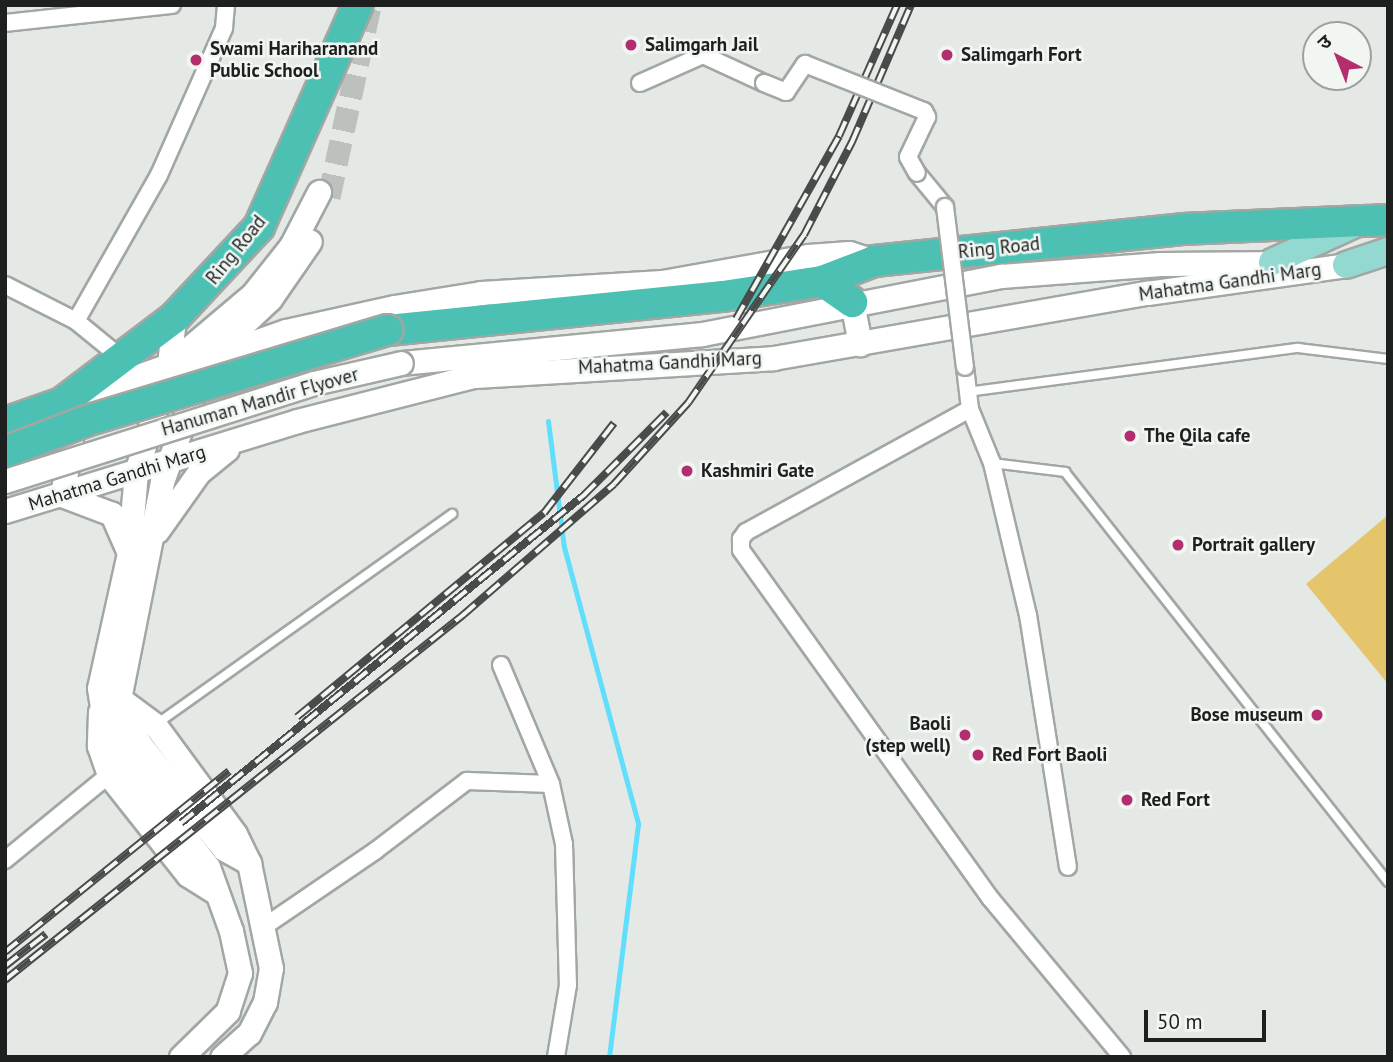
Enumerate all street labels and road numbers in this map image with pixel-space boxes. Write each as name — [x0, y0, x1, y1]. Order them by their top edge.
street label: Ring Road — [201, 211, 271, 289]
street label: Ring Road — [957, 232, 1041, 264]
street label: Mahatma Gandhi Marg — [1137, 258, 1323, 306]
street label: Mahatma Gandhi Marg — [578, 347, 762, 379]
street label: Hanuman Mandir Flyover — [159, 363, 361, 441]
street label: Mahatma Gandhi Marg — [26, 440, 208, 516]

